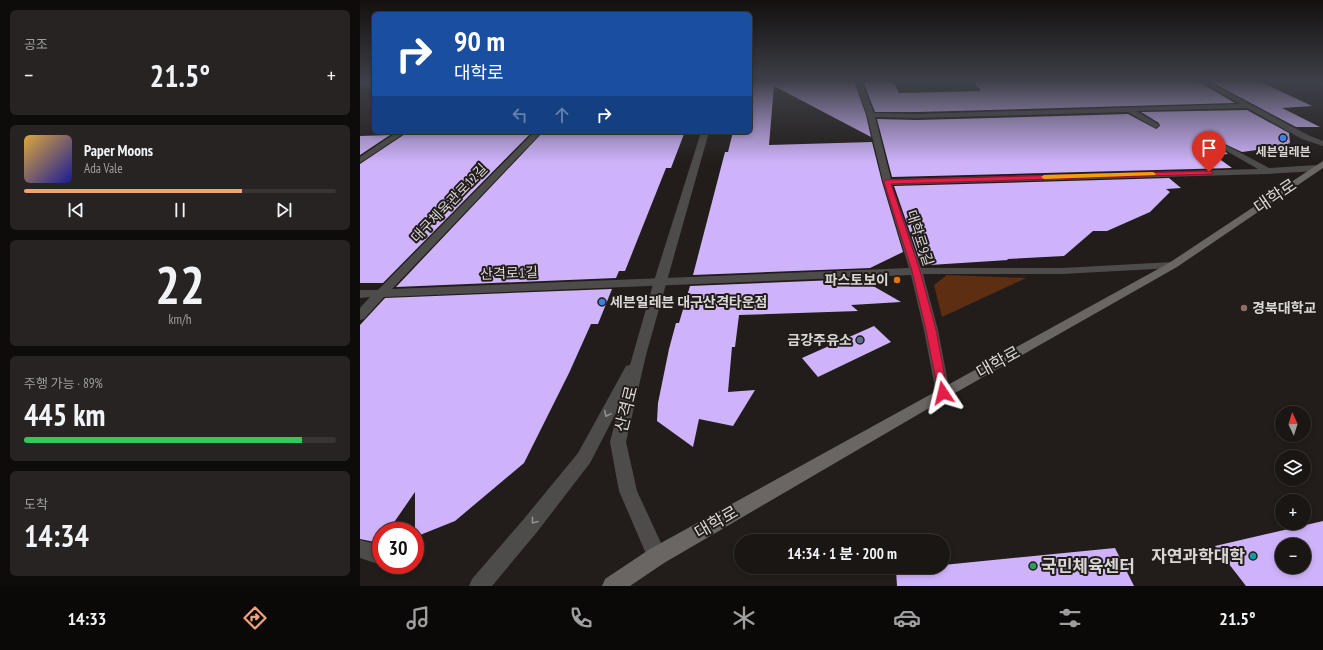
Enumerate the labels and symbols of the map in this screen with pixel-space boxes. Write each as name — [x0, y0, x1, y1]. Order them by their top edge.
pin — [1192, 131, 1226, 172]
marker: 세븐일레븐 — [1278, 133, 1288, 143]
place label: 세븐일레븐 — [1255, 144, 1311, 159]
street label: 대구체육관로12길 — [407, 160, 491, 246]
street label: 대학로 — [1249, 174, 1301, 218]
street label: 대학로9길 — [903, 208, 937, 268]
street label: 산격로1길 — [480, 263, 538, 283]
place label: 파스토보이 — [825, 271, 889, 289]
marker: 파스토보이 — [892, 275, 902, 285]
place label: 세븐일레븐 대구산격타운점 — [610, 293, 767, 311]
marker: 세븐일레븐 대구산격타운점 — [597, 297, 607, 307]
place label: 경북대학교 — [1252, 299, 1317, 317]
marker: 경북대학교 — [1239, 303, 1249, 313]
place label: 금강주유소 — [788, 331, 852, 349]
marker: 금강주유소 — [855, 335, 865, 345]
street label: 대학로 — [972, 341, 1024, 383]
position arrow — [922, 372, 964, 414]
street label: 산격로 — [610, 384, 642, 434]
north arrow — [1275, 406, 1311, 442]
one-way arrow — [605, 410, 612, 417]
street label: 대학로 — [690, 501, 742, 543]
one-way arrow — [532, 517, 539, 524]
speed limit sign: 30 — [372, 522, 424, 574]
place label: 자연과학대학 — [1151, 545, 1245, 567]
marker: 자연과학대학 — [1248, 551, 1258, 561]
place label: 국민체육센터 — [1041, 555, 1135, 577]
marker: 국민체육센터 — [1028, 561, 1038, 571]

